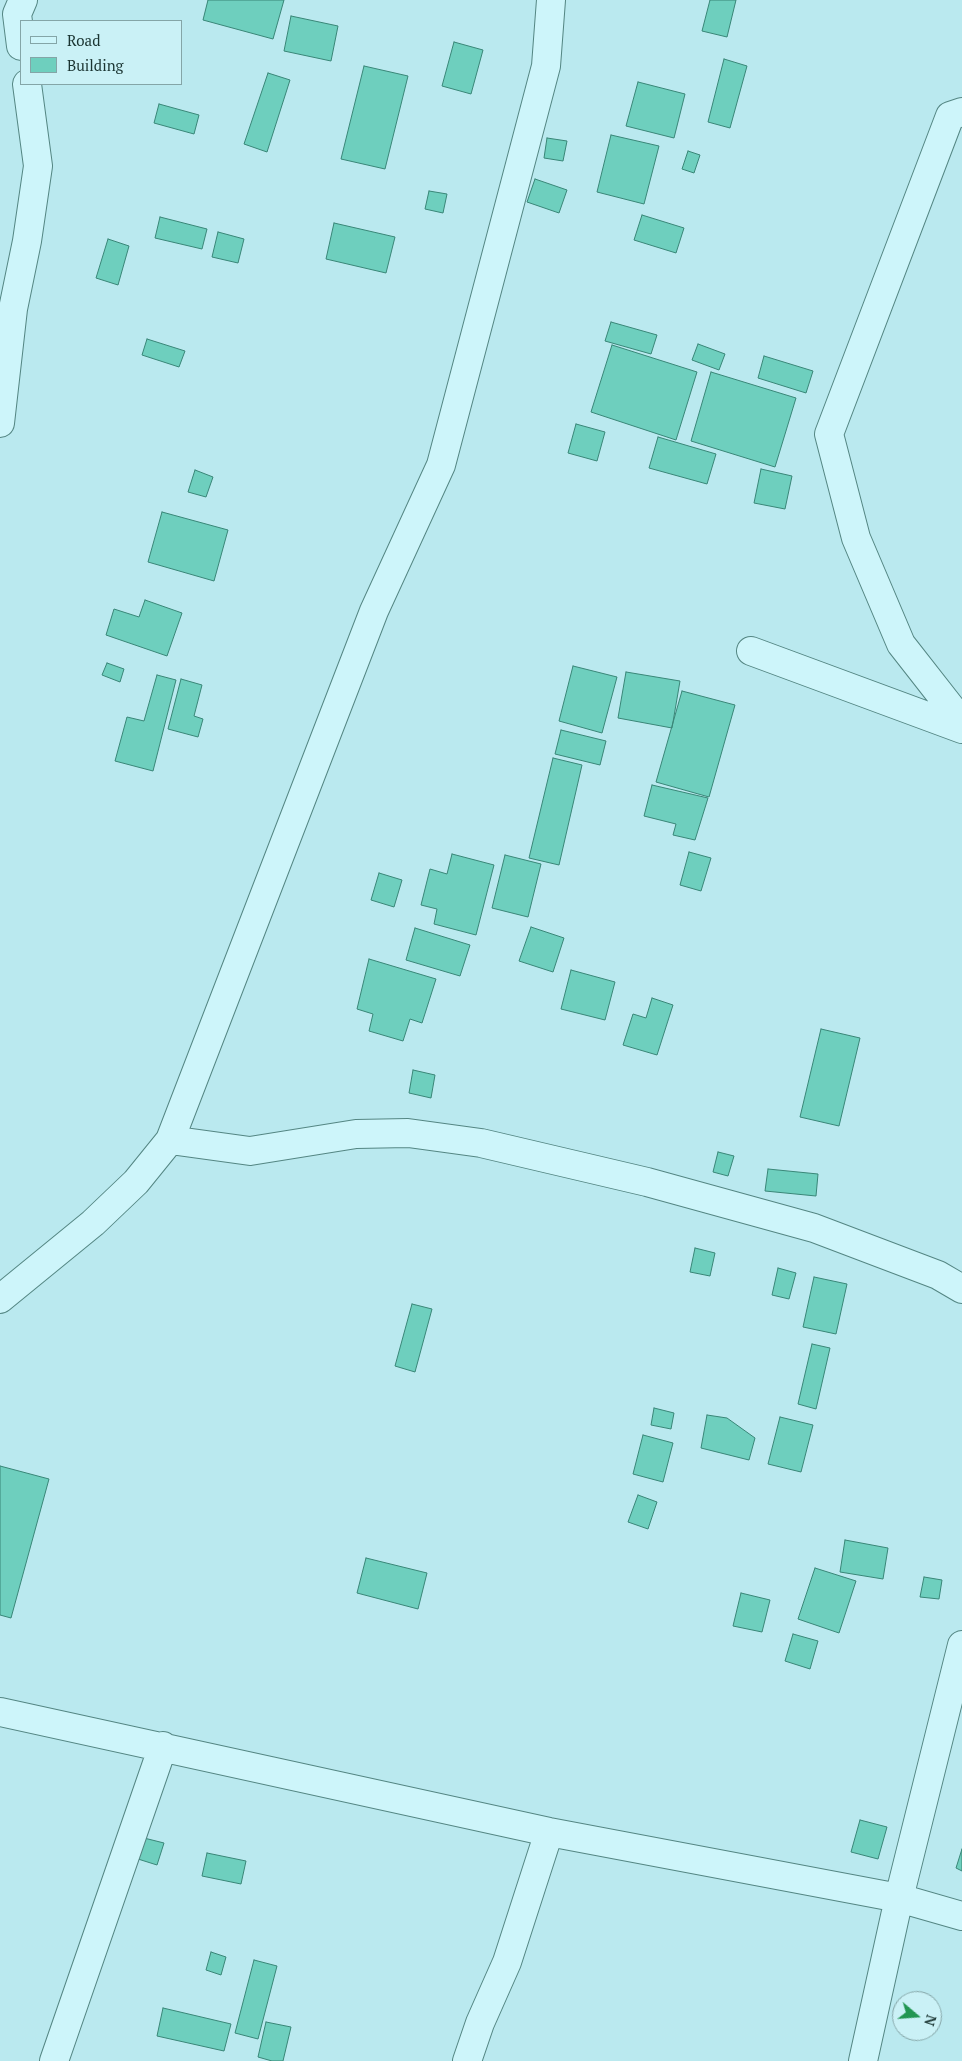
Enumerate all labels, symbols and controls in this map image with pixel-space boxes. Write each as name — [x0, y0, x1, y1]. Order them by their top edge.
legend — [20, 20, 182, 85]
text: Road — [67, 30, 100, 50]
text: Building — [67, 55, 124, 75]
north arrow — [892, 1991, 942, 2041]
text: N — [920, 2012, 941, 2028]

